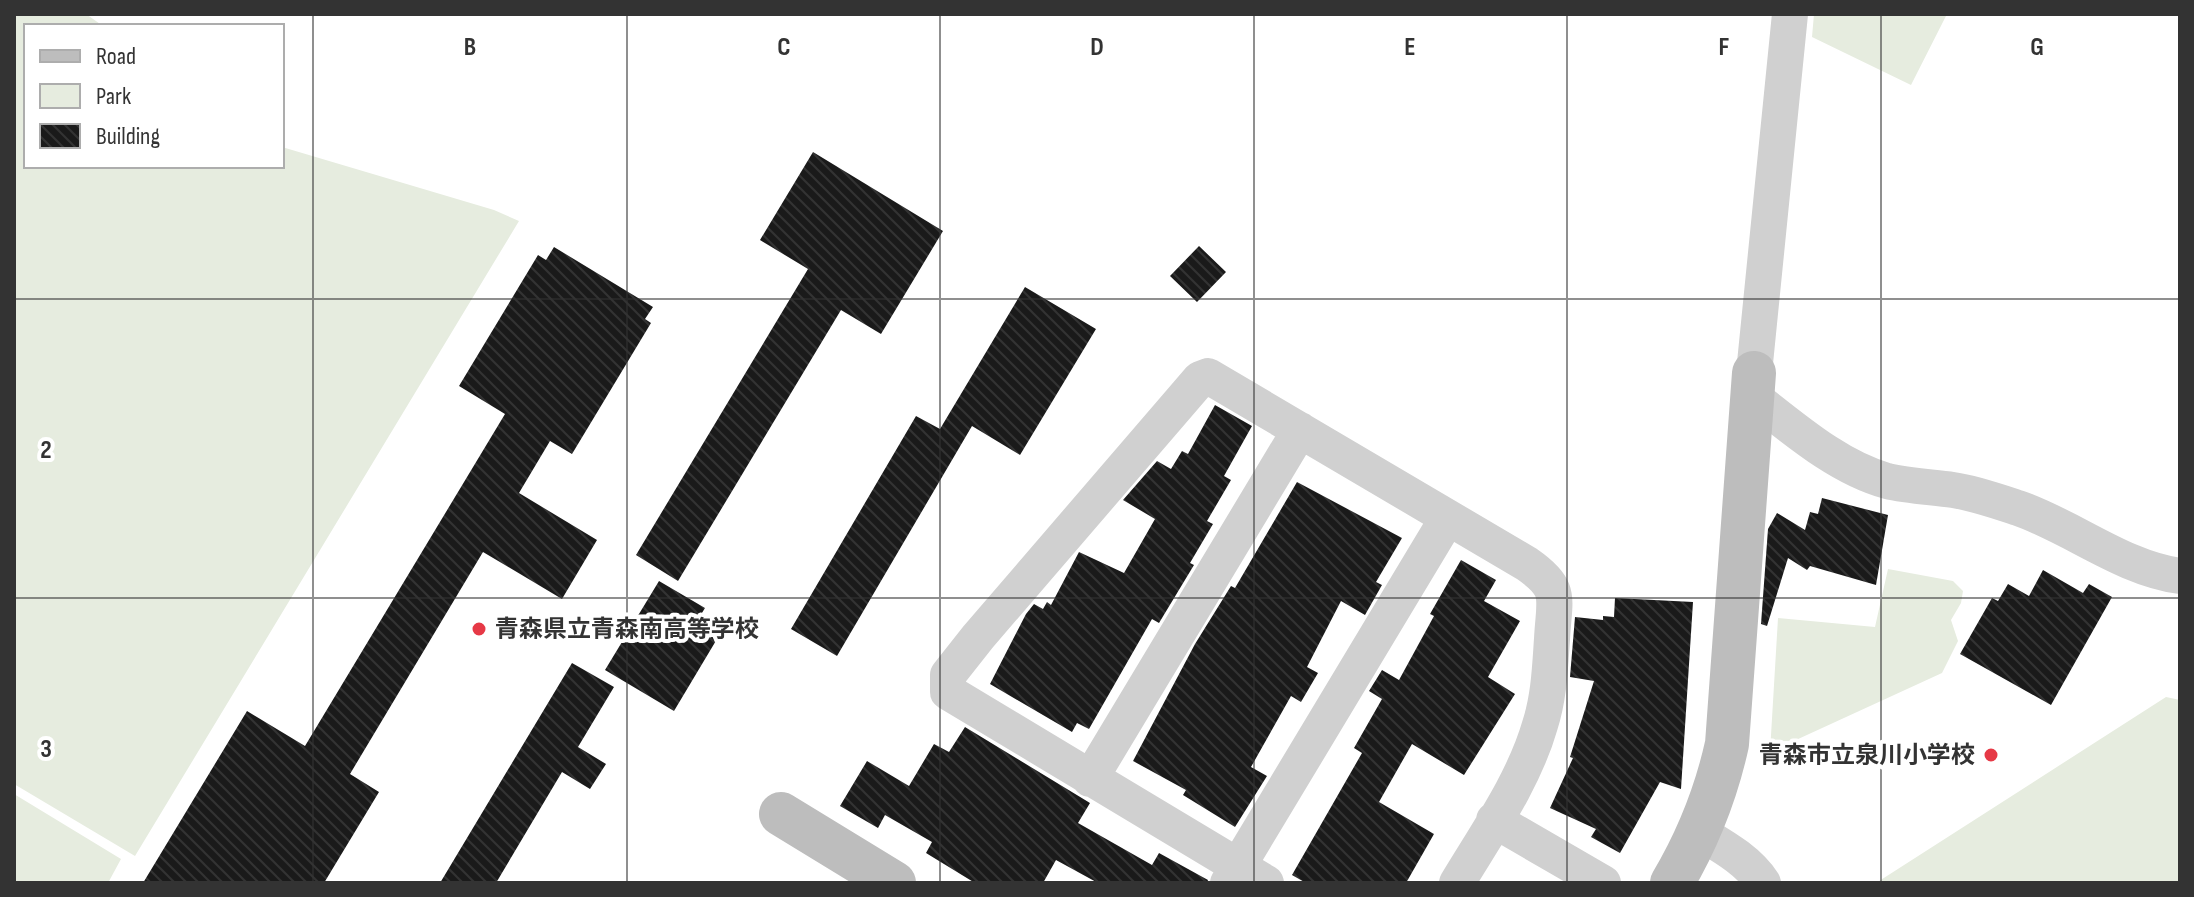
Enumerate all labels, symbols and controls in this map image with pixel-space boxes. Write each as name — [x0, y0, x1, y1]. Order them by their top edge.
legend — [24, 24, 284, 168]
text: B — [464, 32, 476, 63]
text: C — [777, 32, 791, 63]
text: D — [1090, 32, 1104, 63]
text: E — [1404, 32, 1416, 63]
text: F — [1719, 32, 1730, 63]
text: G — [2030, 32, 2044, 63]
text: Road — [96, 42, 136, 71]
text: Park — [96, 82, 131, 111]
text: Building — [96, 122, 160, 151]
text: 2 — [40, 435, 52, 466]
place label: 青森県立青森南高等学校 — [495, 615, 759, 644]
marker: 青森県立青森南高等学校 — [470, 620, 488, 638]
text: 3 — [40, 734, 52, 765]
place label: 青森市立泉川小学校 — [1759, 741, 1975, 770]
marker: 青森市立泉川小学校 — [1982, 746, 2000, 764]

